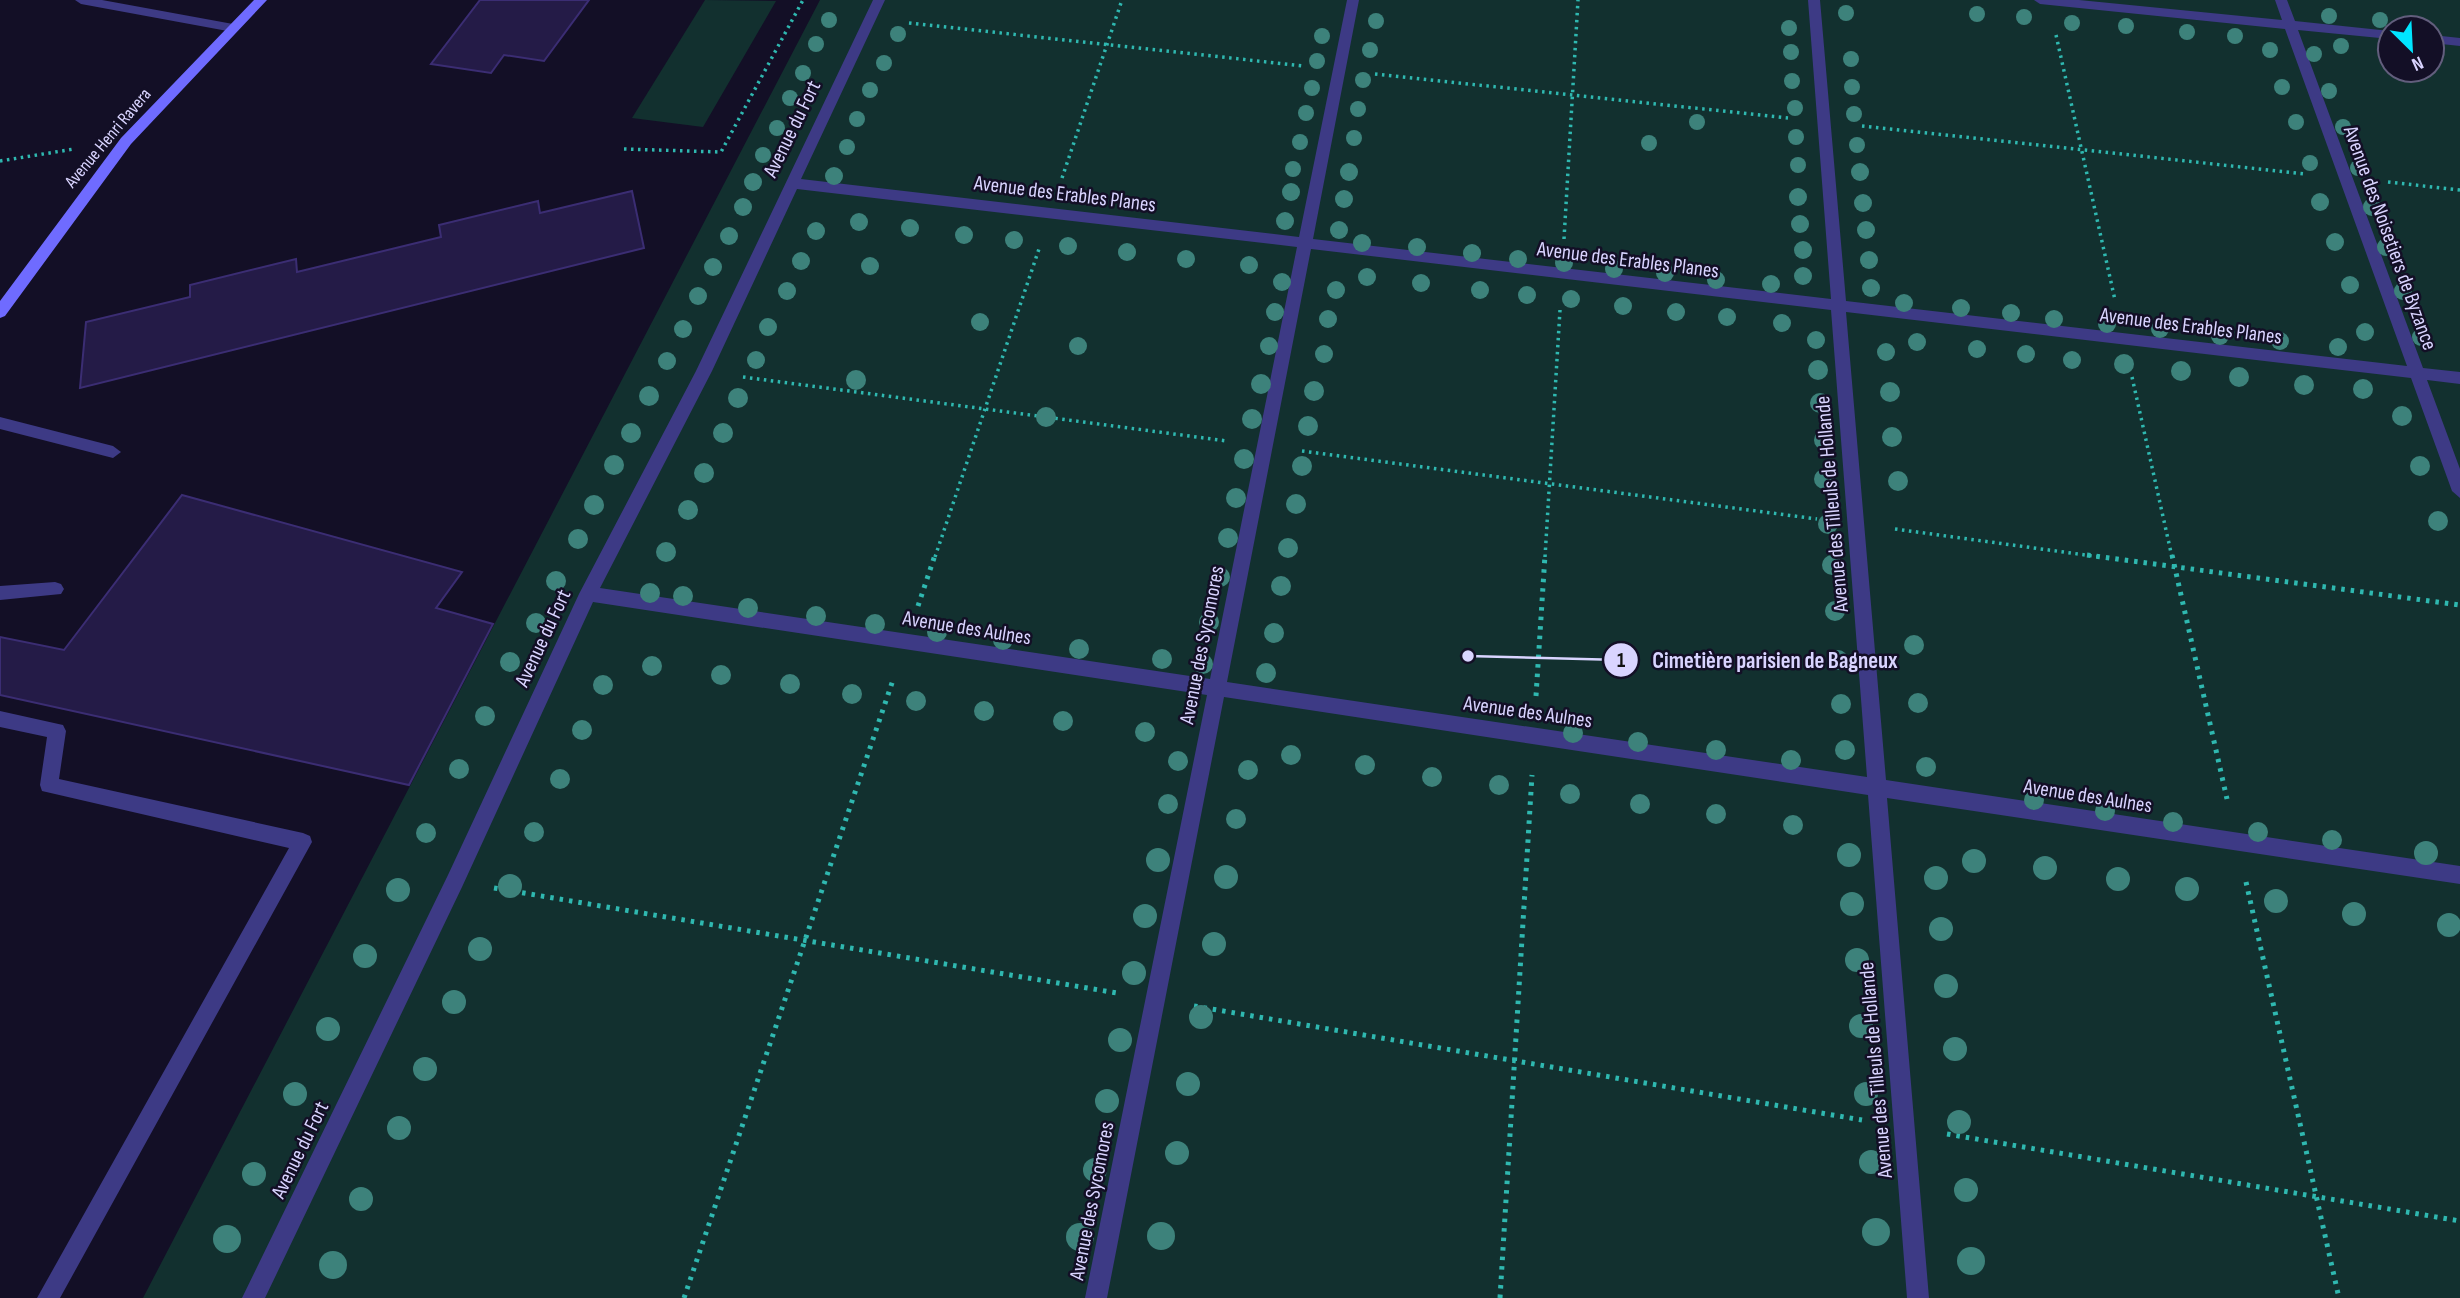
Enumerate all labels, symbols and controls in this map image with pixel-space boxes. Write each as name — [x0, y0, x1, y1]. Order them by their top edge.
north arrow — [2376, 14, 2446, 84]
text: N — [2408, 51, 2427, 76]
street label: Avenue du Fort — [757, 77, 826, 182]
street label: Avenue Henri Ravera — [60, 84, 156, 193]
street label: Avenue des Noisetiers de Byzance — [2337, 122, 2442, 353]
street label: Avenue des Erables Planes — [972, 170, 1157, 218]
street label: Avenue des Erables Planes — [1535, 236, 1720, 284]
street label: Avenue des Erables Planes — [2098, 302, 2283, 350]
street label: Avenue des Tilleuls de Hollande — [1810, 395, 1854, 614]
street label: Avenue des Sycomores — [1174, 564, 1230, 727]
street label: Avenue du Fort — [509, 585, 576, 692]
street label: Avenue des Aulnes — [900, 605, 1033, 650]
callout: Cimetière parisien de Bagneux — [1604, 638, 1912, 682]
text: Cimetière parisien de Bagneux — [1652, 647, 1898, 675]
text: 1 — [1617, 648, 1625, 673]
street label: Avenue des Aulnes — [1461, 690, 1594, 733]
street label: Avenue des Aulnes — [2021, 773, 2154, 818]
street label: Avenue des Tilleuls de Hollande — [1854, 961, 1898, 1180]
street label: Avenue du Fort — [265, 1098, 334, 1203]
street label: Avenue des Sycomores — [1064, 1120, 1120, 1283]

